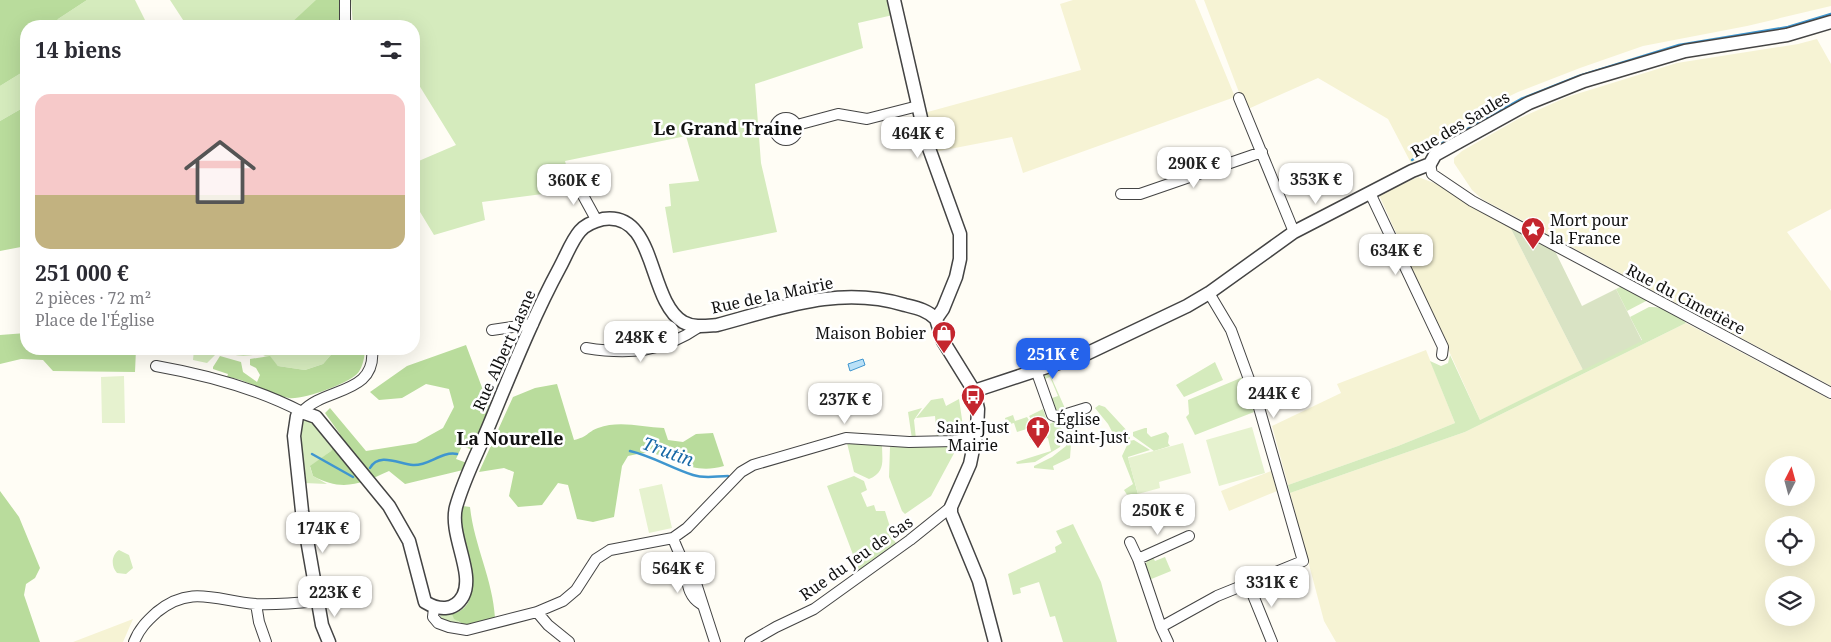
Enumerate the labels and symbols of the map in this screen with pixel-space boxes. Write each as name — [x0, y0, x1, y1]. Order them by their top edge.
street label: Rue des Saules — [1406, 86, 1514, 162]
district label: Le Grand Traine — [653, 116, 803, 140]
pin: 464K € — [877, 116, 959, 159]
pin: 290K € — [1153, 146, 1235, 189]
pin: 353K € — [1275, 162, 1357, 205]
pin: 360K € — [533, 164, 615, 206]
place label: Mort pour la France — [1550, 209, 1629, 249]
place icon: Mort pour la France — [1520, 216, 1546, 250]
pin: 634K € — [1355, 234, 1437, 276]
street label: Rue du Cimetière — [1623, 258, 1749, 340]
street label: Rue de la Mairie — [709, 271, 835, 319]
street label: Rue Albert Lasne — [467, 286, 541, 414]
pin: 248K € — [600, 320, 682, 363]
shop icon: Maison Bobier — [931, 320, 957, 354]
place label: Maison Bobier — [815, 322, 926, 344]
pin: 251K € — [1012, 338, 1094, 380]
pin: 244K € — [1233, 376, 1315, 419]
pin: 237K € — [804, 382, 886, 425]
bus stop icon: Saint-Just Mairie — [960, 383, 986, 417]
place label: Église Saint-Just — [1056, 408, 1129, 448]
church icon: Église Saint-Just — [1025, 415, 1051, 449]
place label: Saint-Just Mairie — [937, 416, 1010, 456]
district label: La Nourelle — [456, 426, 564, 450]
water label: Trutin — [639, 431, 698, 471]
north arrow — [1765, 456, 1815, 506]
pin: 250K € — [1117, 494, 1199, 536]
street label: Rue du Jeu de Sas — [795, 511, 917, 605]
pin: 174K € — [282, 512, 364, 554]
pin: 564K € — [637, 552, 719, 594]
pin: 331K € — [1231, 566, 1313, 608]
pin: 223K € — [294, 576, 376, 618]

